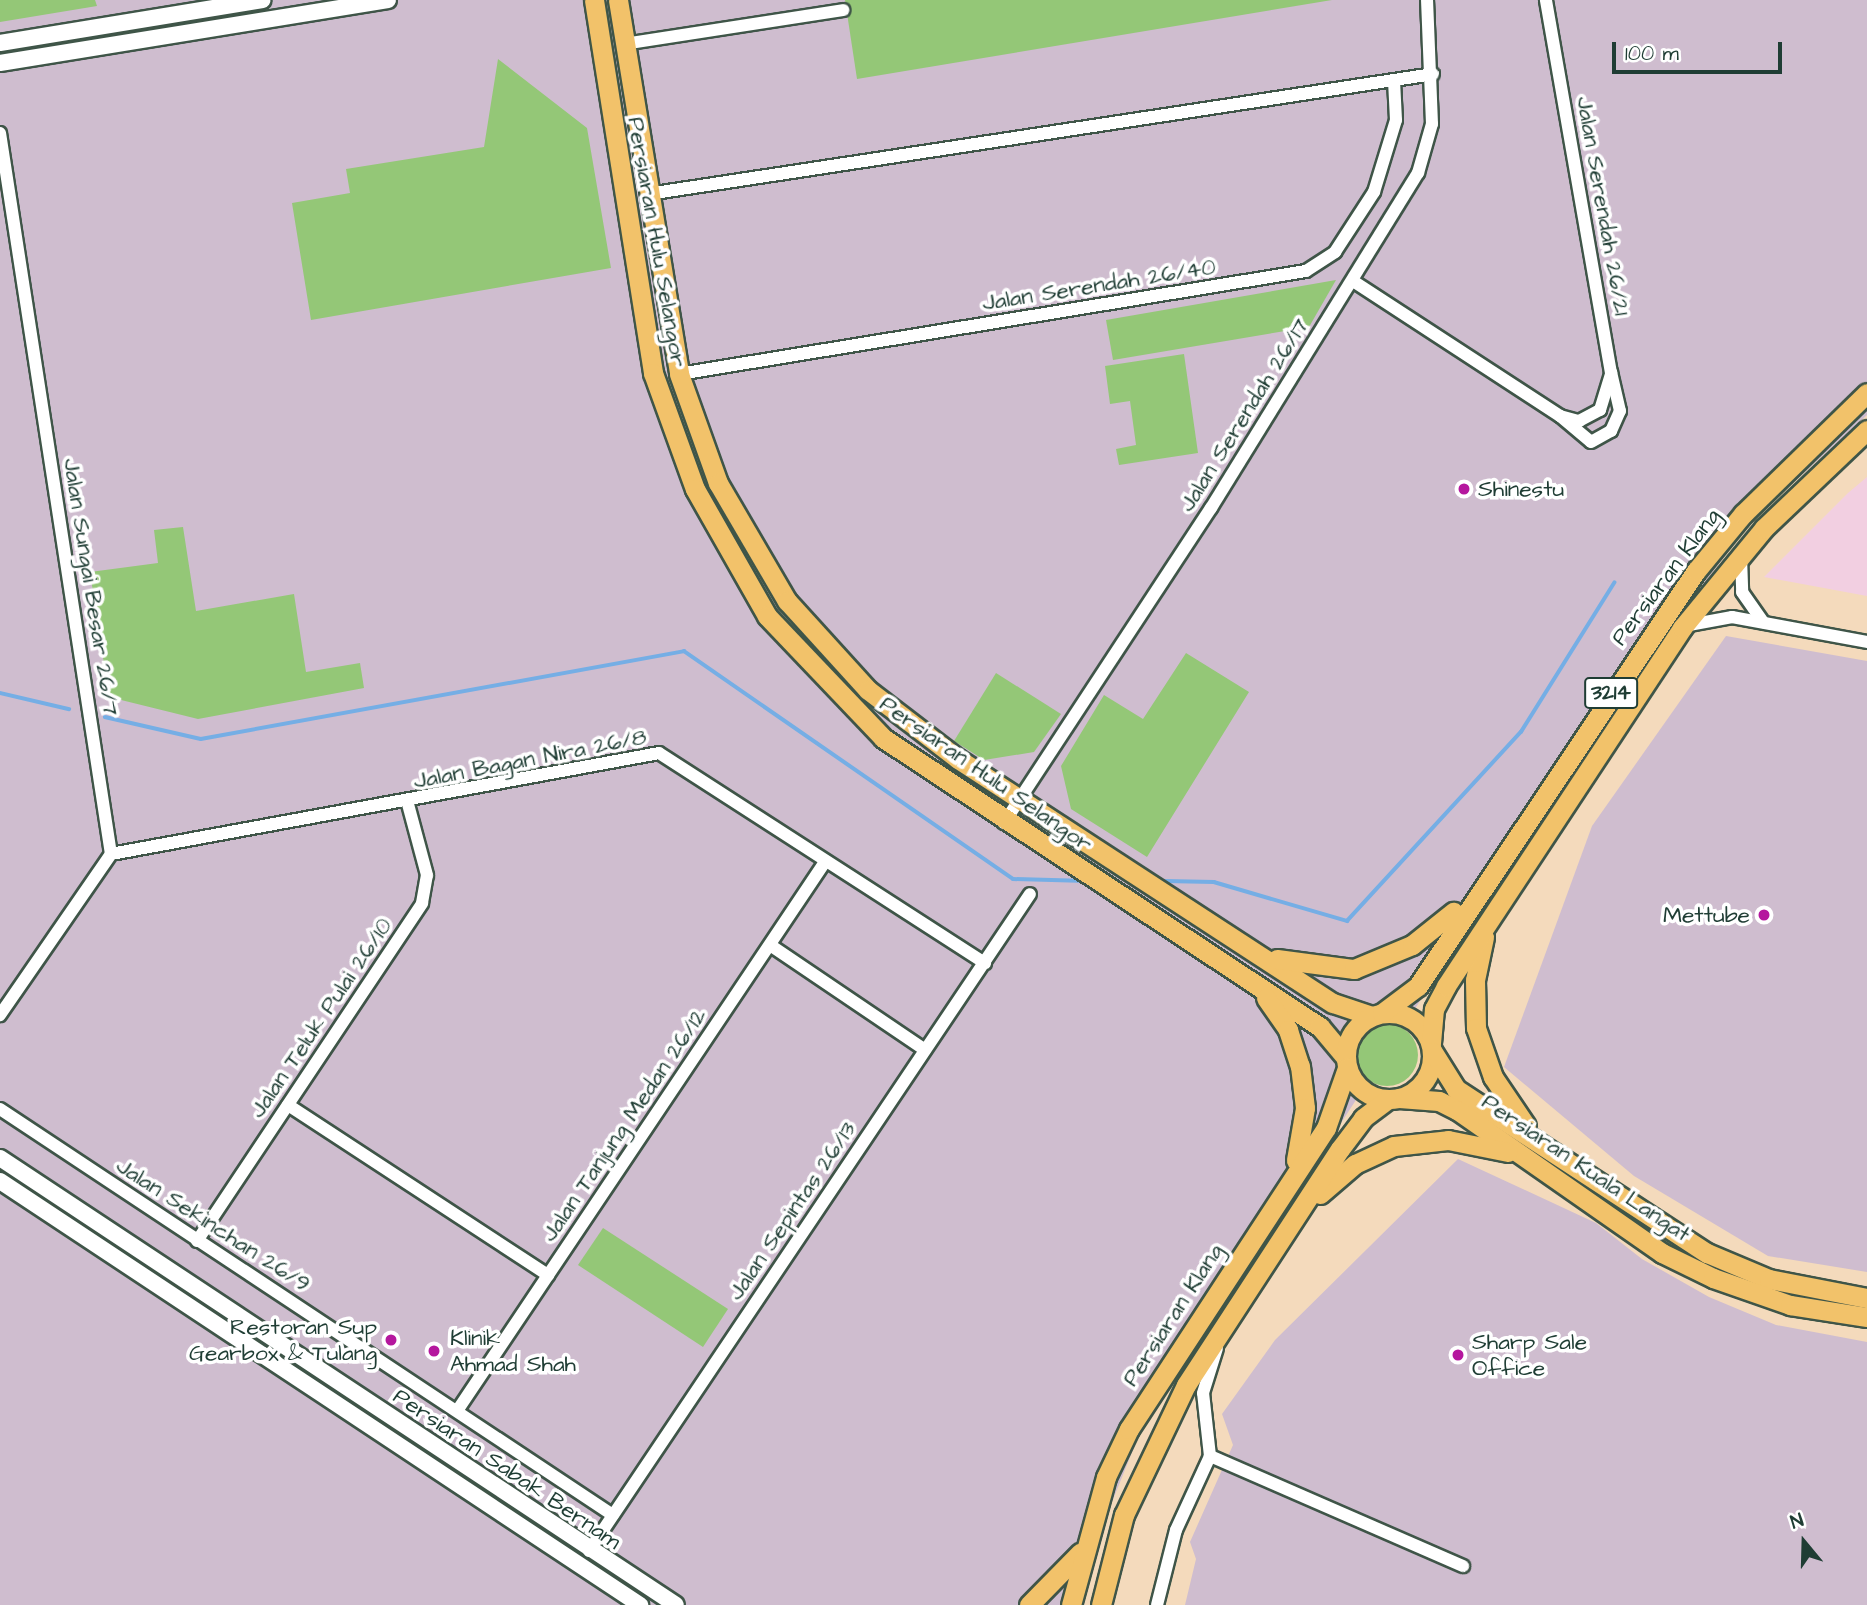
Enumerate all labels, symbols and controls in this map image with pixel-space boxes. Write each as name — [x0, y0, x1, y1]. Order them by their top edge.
scale bar — [1615, 28, 1785, 72]
text: 100 m — [1625, 39, 1679, 68]
street label: Jalan Serendah 26/21 — [1570, 94, 1636, 318]
street label: Persiaran Hulu Selangor — [621, 115, 693, 369]
street label: Jalan Serendah 26/40 — [980, 253, 1218, 317]
street label: Jalan Serendah 26/17 — [1173, 313, 1315, 517]
street label: Jalan Sungai Besar 26/7 — [57, 456, 125, 718]
place label: Shinestu — [1478, 475, 1564, 503]
marker: Shinestu — [1456, 481, 1472, 497]
street label: Persiaran Klang — [1606, 503, 1726, 651]
road number: 3214 — [1583, 676, 1639, 710]
street label: Persiaran Hulu Selangor — [874, 690, 1098, 858]
street label: Jalan Bagan Nira 26/8 — [411, 723, 649, 795]
place label: Mettube — [1663, 901, 1750, 929]
marker: Mettube — [1756, 907, 1772, 923]
street label: Jalan Teluk Pulai 26/10 — [244, 913, 398, 1123]
street label: Jalan Tanjung Medan 26/12 — [536, 1003, 712, 1247]
street label: Persiaran Kuala Langat — [1477, 1088, 1695, 1248]
street label: Jalan Sepintas 26/13 — [722, 1117, 862, 1305]
street label: Jalan Sekinchan 26/9 — [111, 1152, 315, 1298]
street label: Persiaran Klang — [1117, 1239, 1229, 1391]
place label: Restoran Sup Gearbox & Tulang — [189, 1313, 377, 1367]
place label: Klinik Ahmad Shah — [450, 1324, 576, 1378]
place label: Sharp Sale Office — [1472, 1328, 1587, 1382]
marker: Restoran Sup Gearbox & Tulang — [383, 1332, 399, 1348]
marker: Klinik Ahmad Shah — [424, 1341, 444, 1361]
marker: Sharp Sale Office — [1450, 1347, 1466, 1363]
street label: Persiaran Sabak Bernam — [388, 1382, 626, 1556]
north arrow — [1769, 1507, 1839, 1577]
text: N — [1787, 1507, 1807, 1536]

